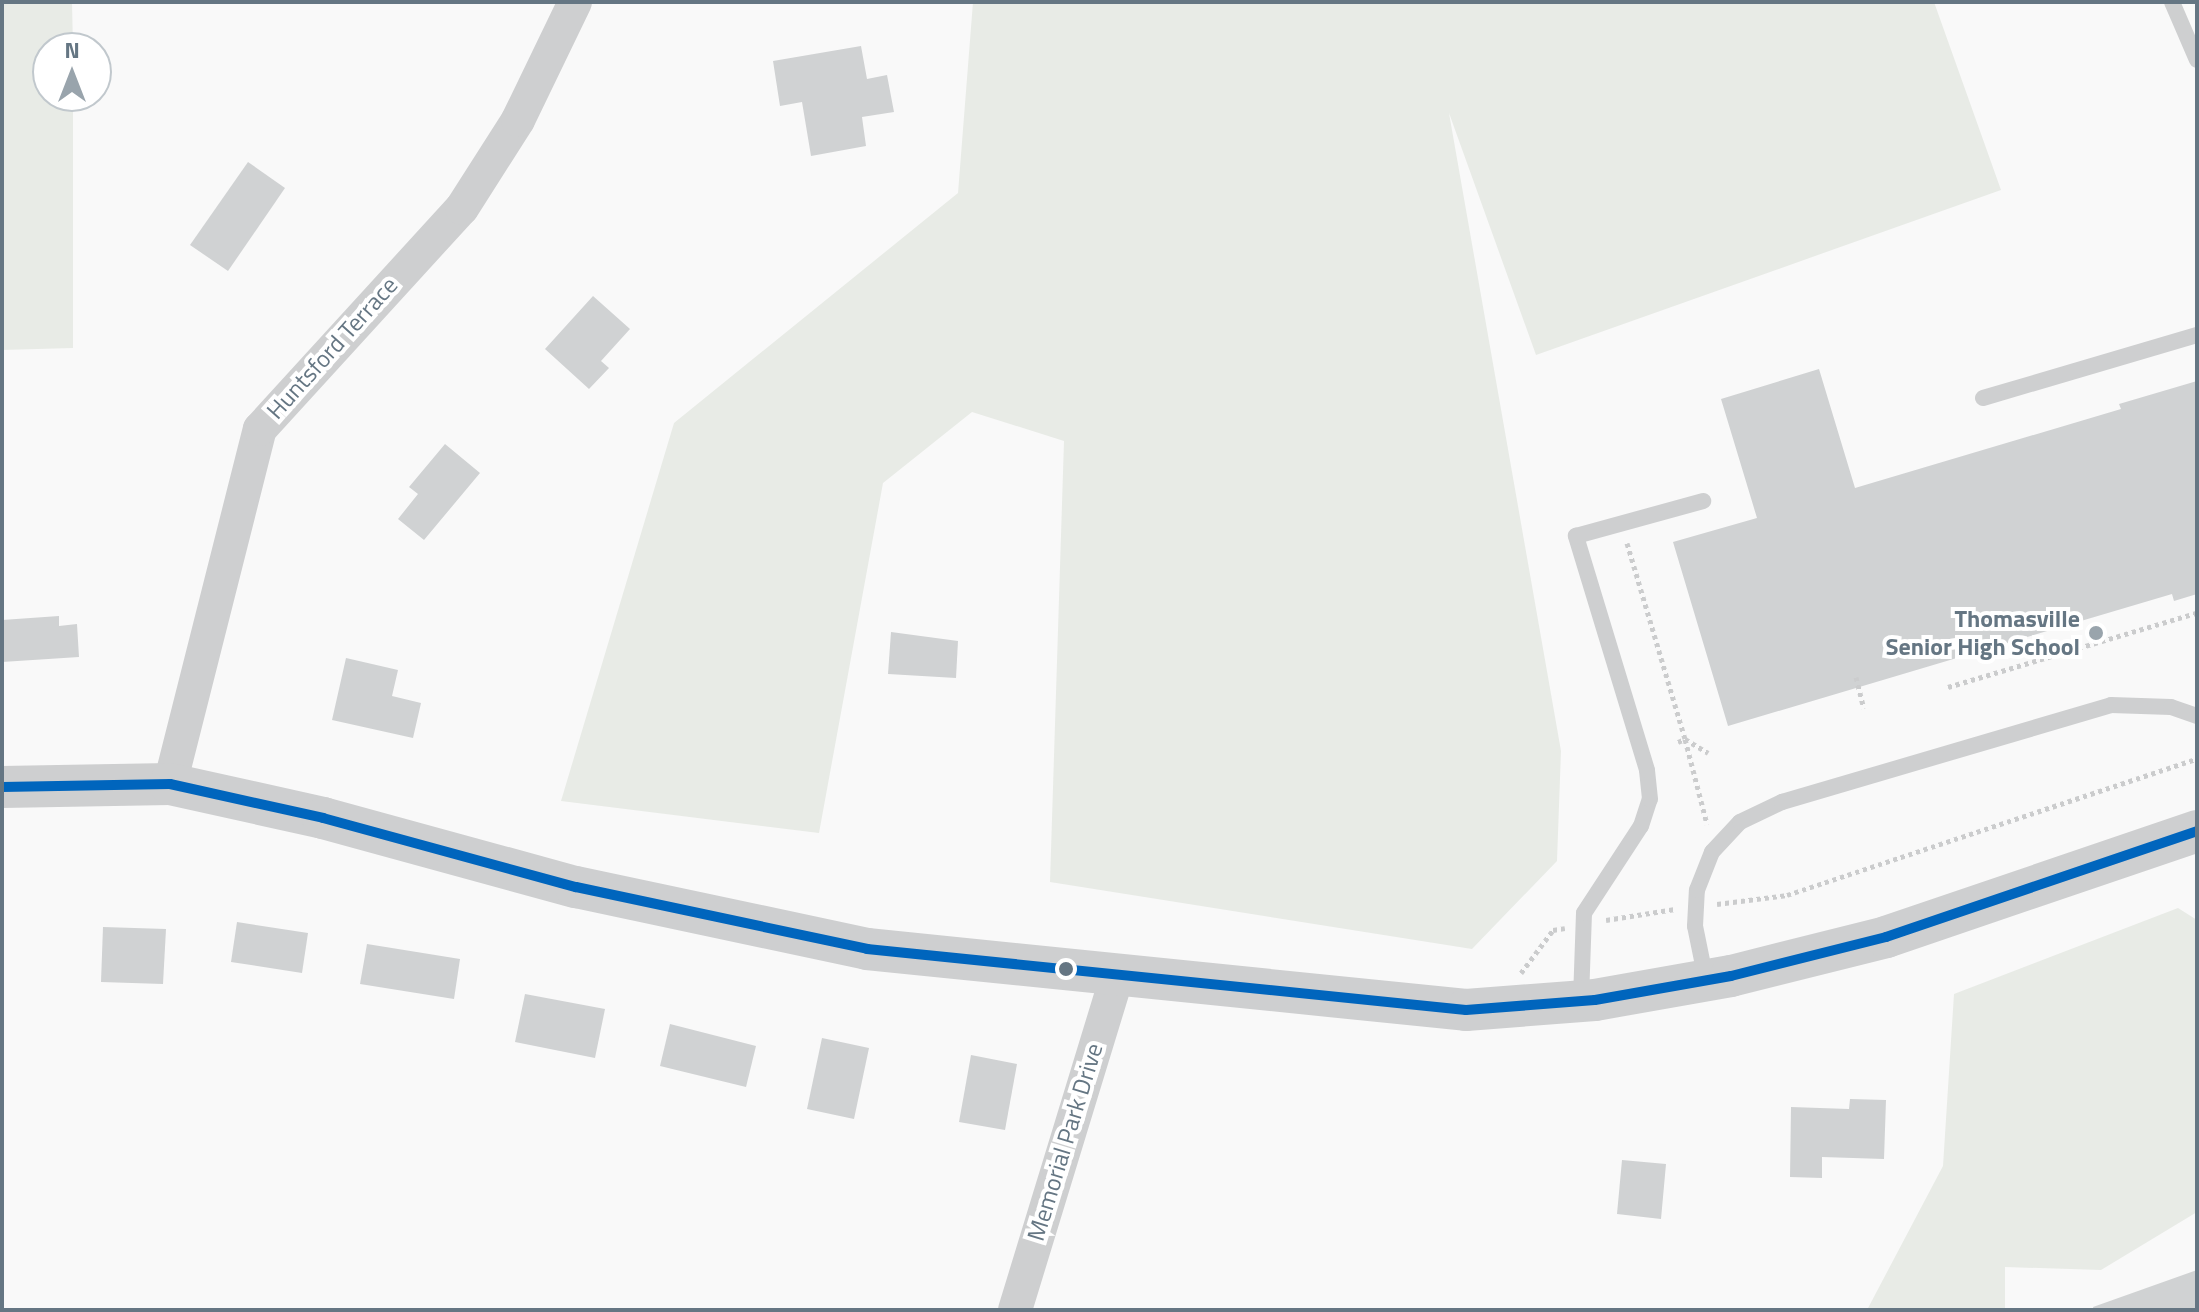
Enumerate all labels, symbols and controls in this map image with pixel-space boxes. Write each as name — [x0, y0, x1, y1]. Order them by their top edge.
north arrow — [32, 32, 112, 112]
text: N — [64, 33, 80, 67]
street label: Huntsford Terrace — [261, 271, 403, 425]
place label: Thomasville Senior High School — [1885, 605, 2080, 661]
marker: Thomasville Senior High School — [2087, 624, 2105, 642]
unlabelled marker — [1058, 961, 1074, 977]
street label: Memorial Park Drive — [1021, 1040, 1109, 1244]

